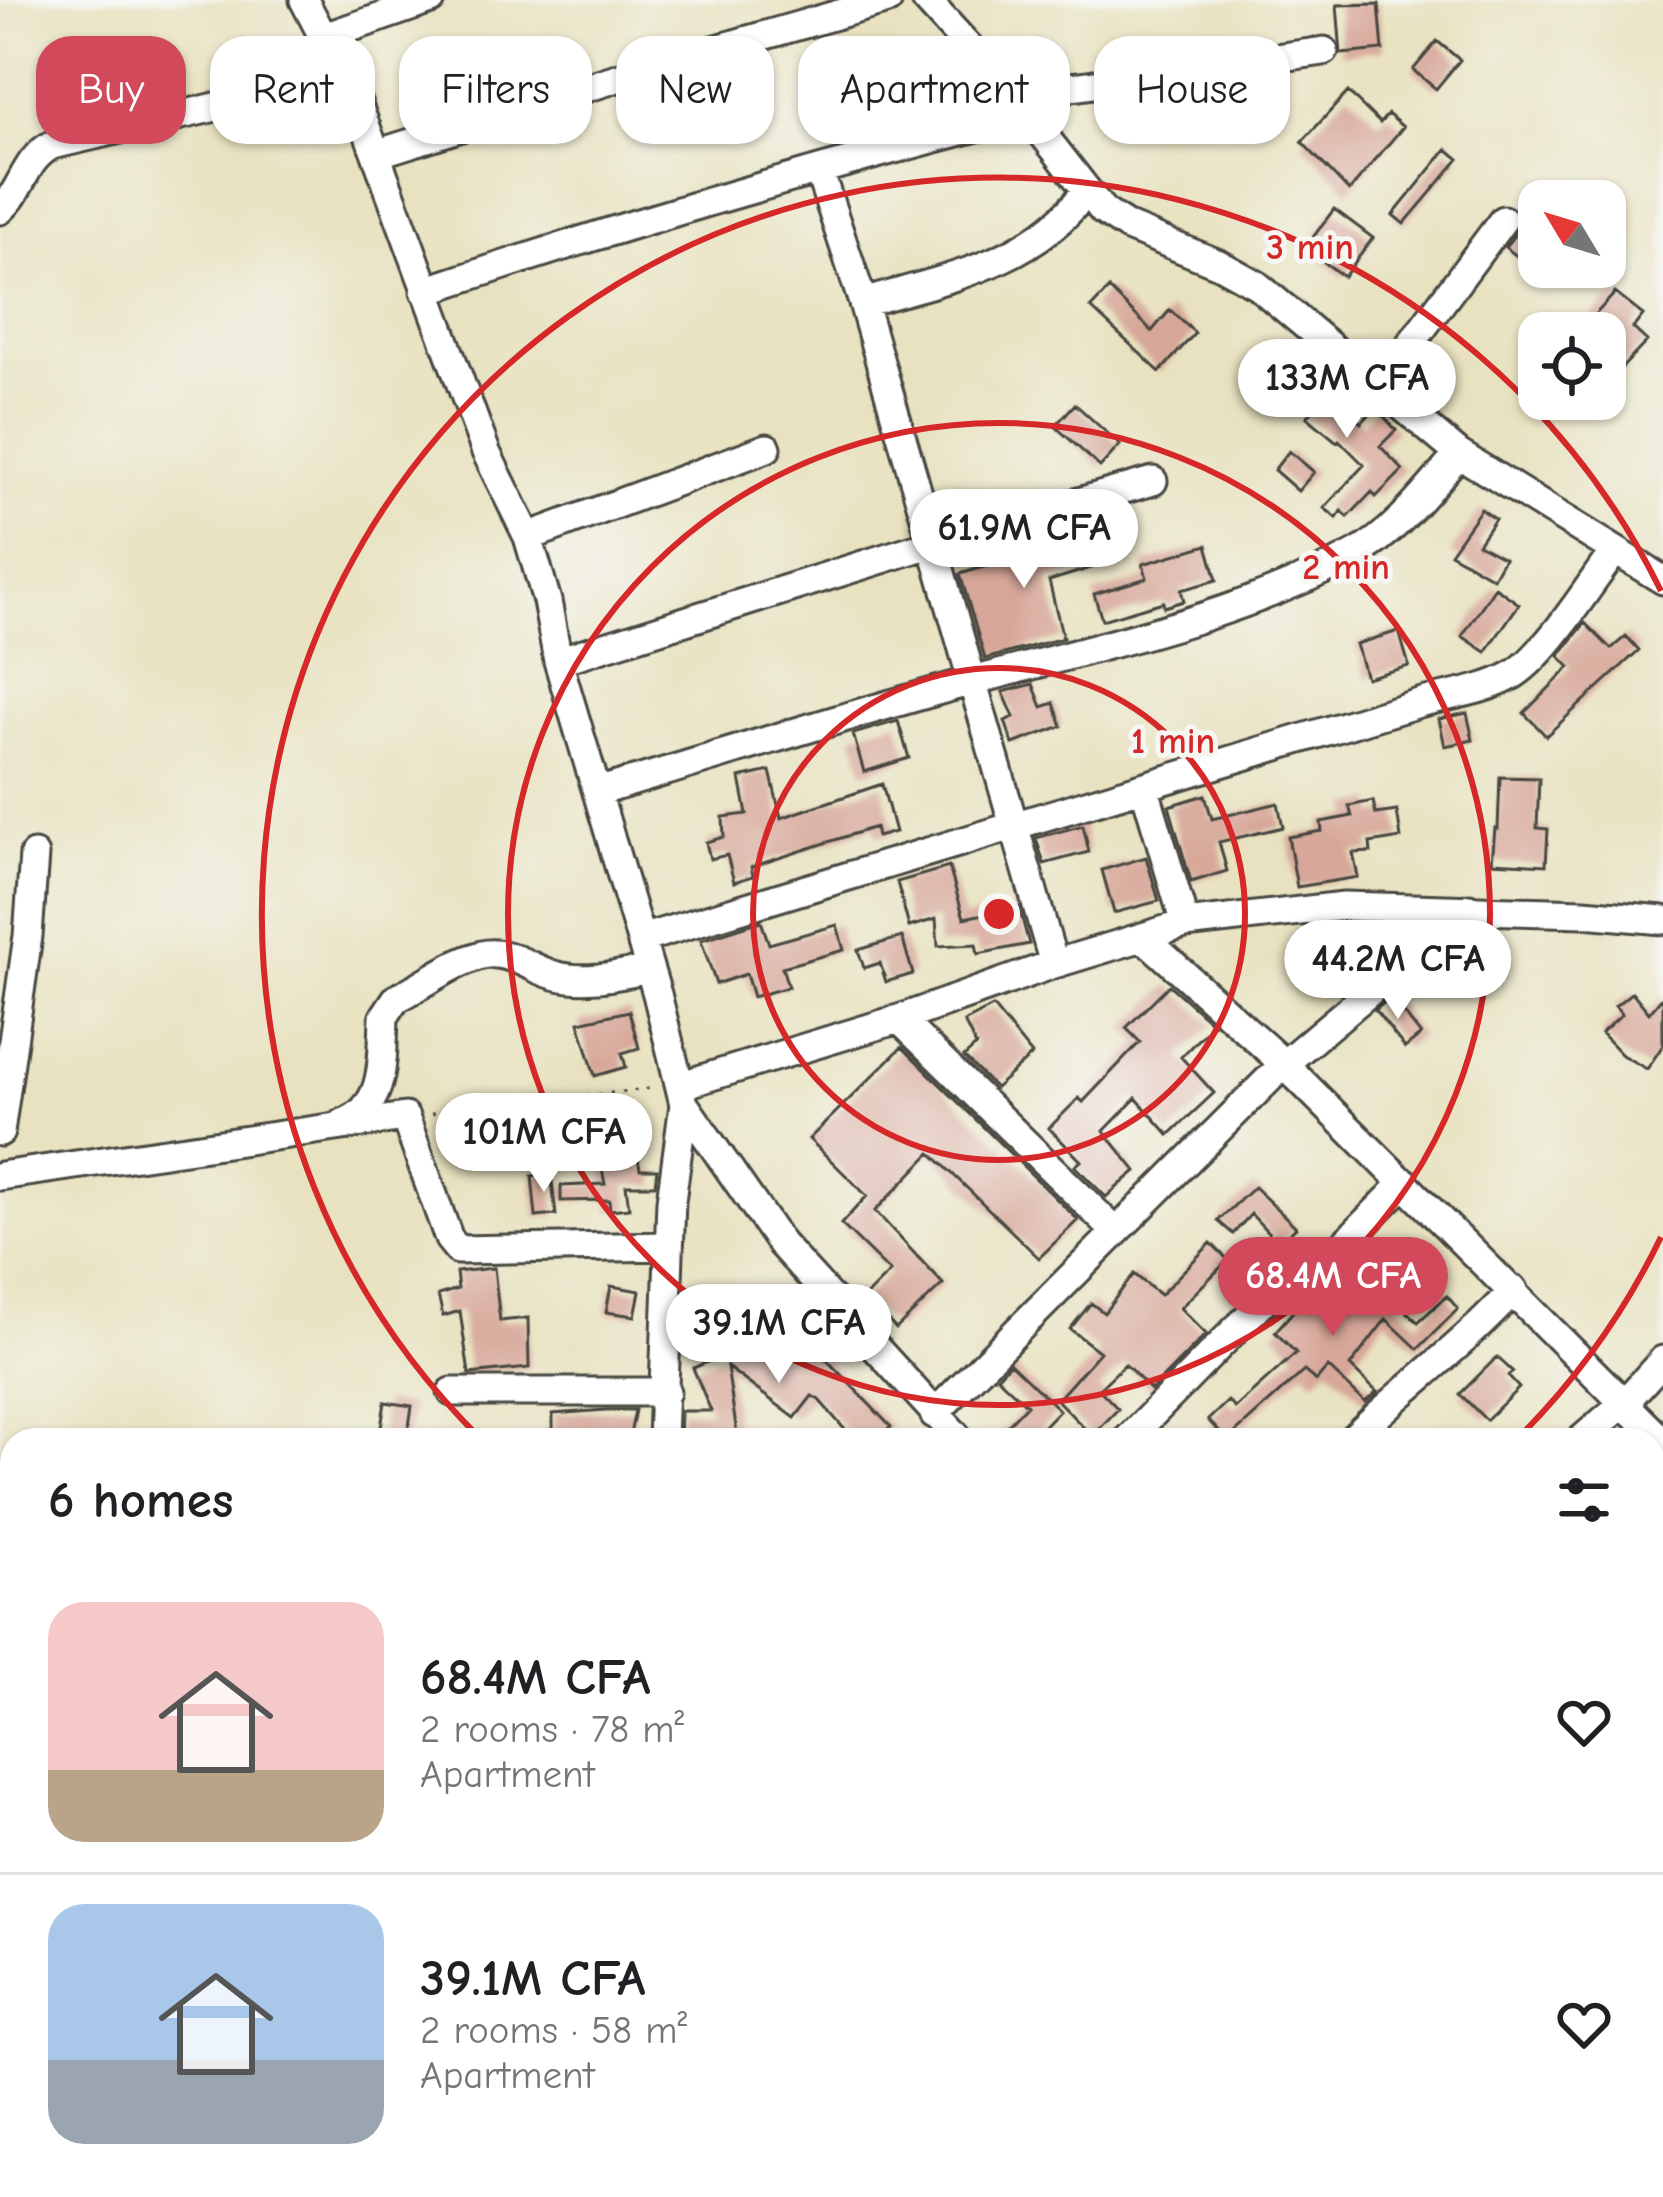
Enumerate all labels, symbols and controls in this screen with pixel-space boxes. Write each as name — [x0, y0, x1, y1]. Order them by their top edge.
chip: Buy — [36, 36, 186, 144]
chip: Rent — [210, 36, 375, 144]
chip: Filters — [399, 36, 592, 144]
chip: New — [616, 36, 774, 144]
chip: Apartment — [798, 36, 1070, 144]
chip: House — [1094, 36, 1290, 144]
north arrow — [1518, 180, 1626, 288]
map controls — [1518, 180, 1626, 420]
text: 3 min — [1266, 227, 1354, 268]
button: locate — [1518, 312, 1626, 420]
pin: 133M CFA — [1223, 339, 1471, 441]
text: 133M CFA — [1265, 355, 1429, 400]
pin: 61.9M CFA — [887, 489, 1161, 591]
text: 61.9M CFA — [937, 505, 1111, 550]
text: 2 min — [1302, 547, 1390, 588]
text: 1 min — [1131, 721, 1215, 762]
centre of rings — [978, 893, 1020, 935]
pin: 44.2M CFA — [1261, 920, 1535, 1022]
text: 44.2M CFA — [1311, 936, 1485, 981]
pin: 101M CFA — [420, 1093, 668, 1195]
text: 101M CFA — [462, 1109, 626, 1154]
pin: 68.4M CFA — [1196, 1237, 1470, 1339]
text: 68.4M CFA — [1245, 1253, 1421, 1298]
pin: 39.1M CFA — [642, 1284, 916, 1386]
text: 39.1M CFA — [693, 1300, 865, 1345]
icon: filters — [1551, 1467, 1617, 1533]
text: 6 homes — [48, 1471, 233, 1530]
text: 68.4M CFA — [420, 1648, 650, 1707]
icon: home — [144, 1650, 288, 1794]
icon: heart — [1551, 1689, 1617, 1755]
text: 2 rooms · 78 m² — [420, 1707, 684, 1752]
text: Apartment — [420, 1752, 595, 1797]
text: 39.1M CFA — [420, 1949, 645, 2008]
icon: home — [144, 1952, 288, 2096]
icon: heart — [1551, 1991, 1617, 2057]
text: 2 rooms · 58 m² — [420, 2008, 687, 2053]
text: Apartment — [420, 2053, 595, 2098]

